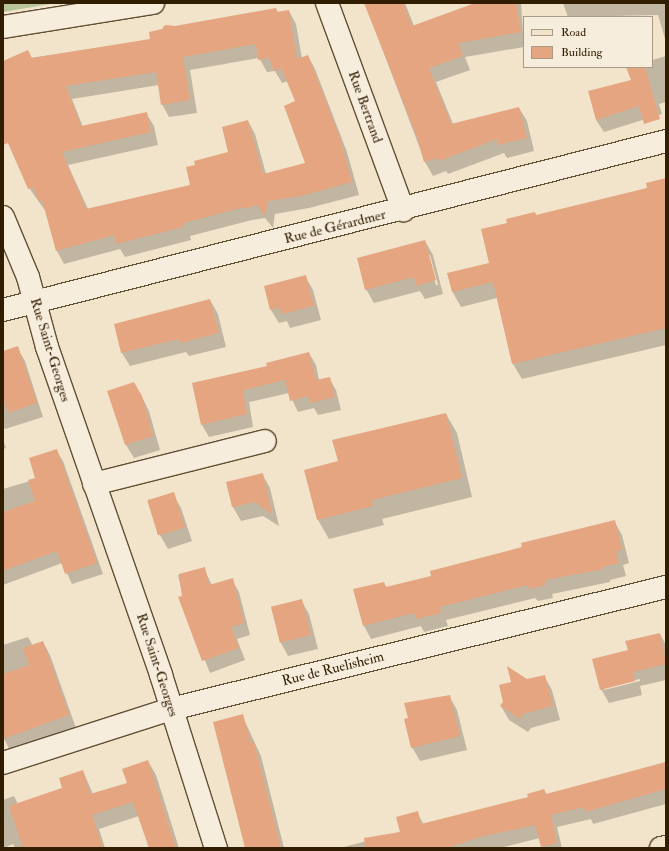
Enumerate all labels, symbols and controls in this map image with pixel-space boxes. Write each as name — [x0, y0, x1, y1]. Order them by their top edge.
legend — [523, 16, 653, 68]
text: Road — [561, 25, 586, 40]
text: Building — [561, 45, 602, 60]
street label: Rue Bertrand — [344, 69, 386, 145]
street label: Rue de Gérardmer — [282, 206, 388, 248]
street label: Rue Saint-Georges — [26, 296, 74, 404]
street label: Rue Saint-Georges — [132, 611, 182, 719]
street label: Rue de Ruelisheim — [280, 648, 386, 690]

